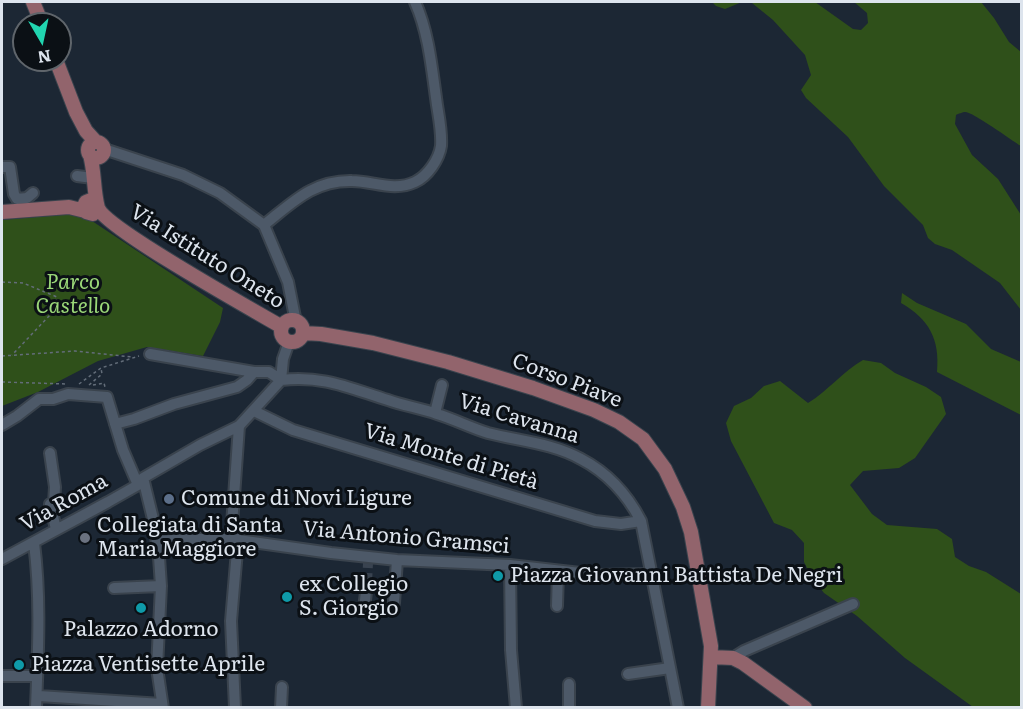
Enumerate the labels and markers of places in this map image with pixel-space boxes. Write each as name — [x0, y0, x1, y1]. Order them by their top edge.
place label: Comune di Novi Ligure — [181, 486, 412, 512]
marker: Comune di Novi Ligure — [162, 492, 176, 506]
place label: Collegiata di Santa Maria Maggiore — [97, 513, 282, 563]
marker: Collegiata di Santa Maria Maggiore — [78, 531, 92, 545]
place label: Piazza Giovanni Battista De Negri — [510, 563, 842, 589]
marker: Piazza Giovanni Battista De Negri — [491, 569, 505, 583]
place label: ex Collegio S. Giorgio — [299, 572, 408, 622]
marker: ex Collegio S. Giorgio — [280, 590, 294, 604]
marker: Palazzo Adorno — [134, 601, 148, 615]
place label: Palazzo Adorno — [63, 617, 219, 643]
place label: Piazza Ventisette Aprile — [31, 652, 265, 678]
marker: Piazza Ventisette Aprile — [12, 658, 26, 672]

